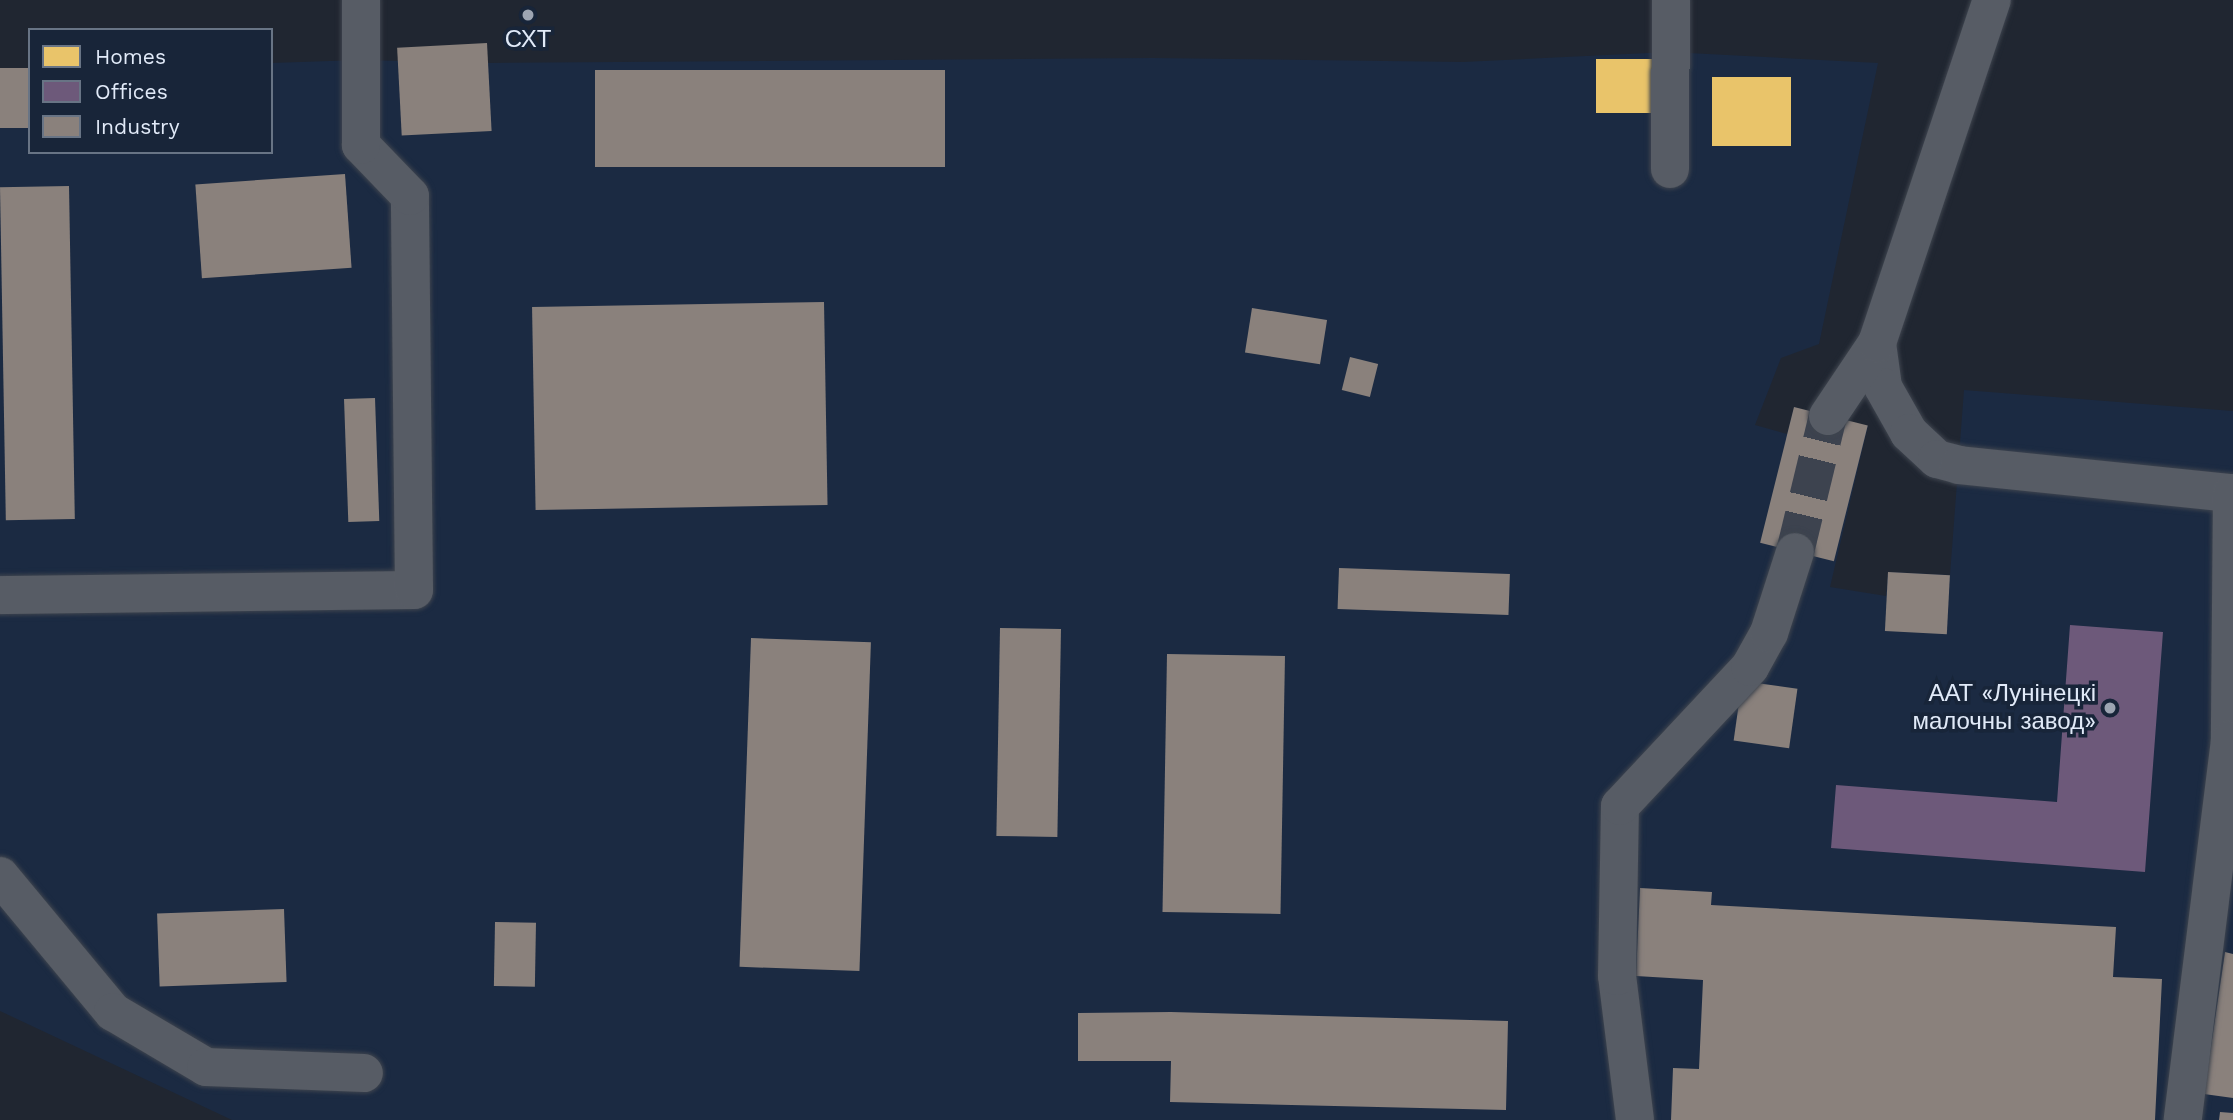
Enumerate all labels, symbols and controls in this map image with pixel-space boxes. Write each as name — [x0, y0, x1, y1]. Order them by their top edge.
marker: СХТ — [520, 7, 536, 23]
place label: СХТ — [505, 26, 551, 54]
legend — [28, 28, 273, 154]
text: Homes — [95, 44, 166, 69]
text: Offices — [95, 79, 168, 104]
text: Industry — [95, 114, 180, 139]
place label: ААТ «Лунінецкі малочны завод» — [1912, 680, 2096, 736]
marker: ААТ «Лунінецкі малочны завод» — [2102, 700, 2118, 716]

